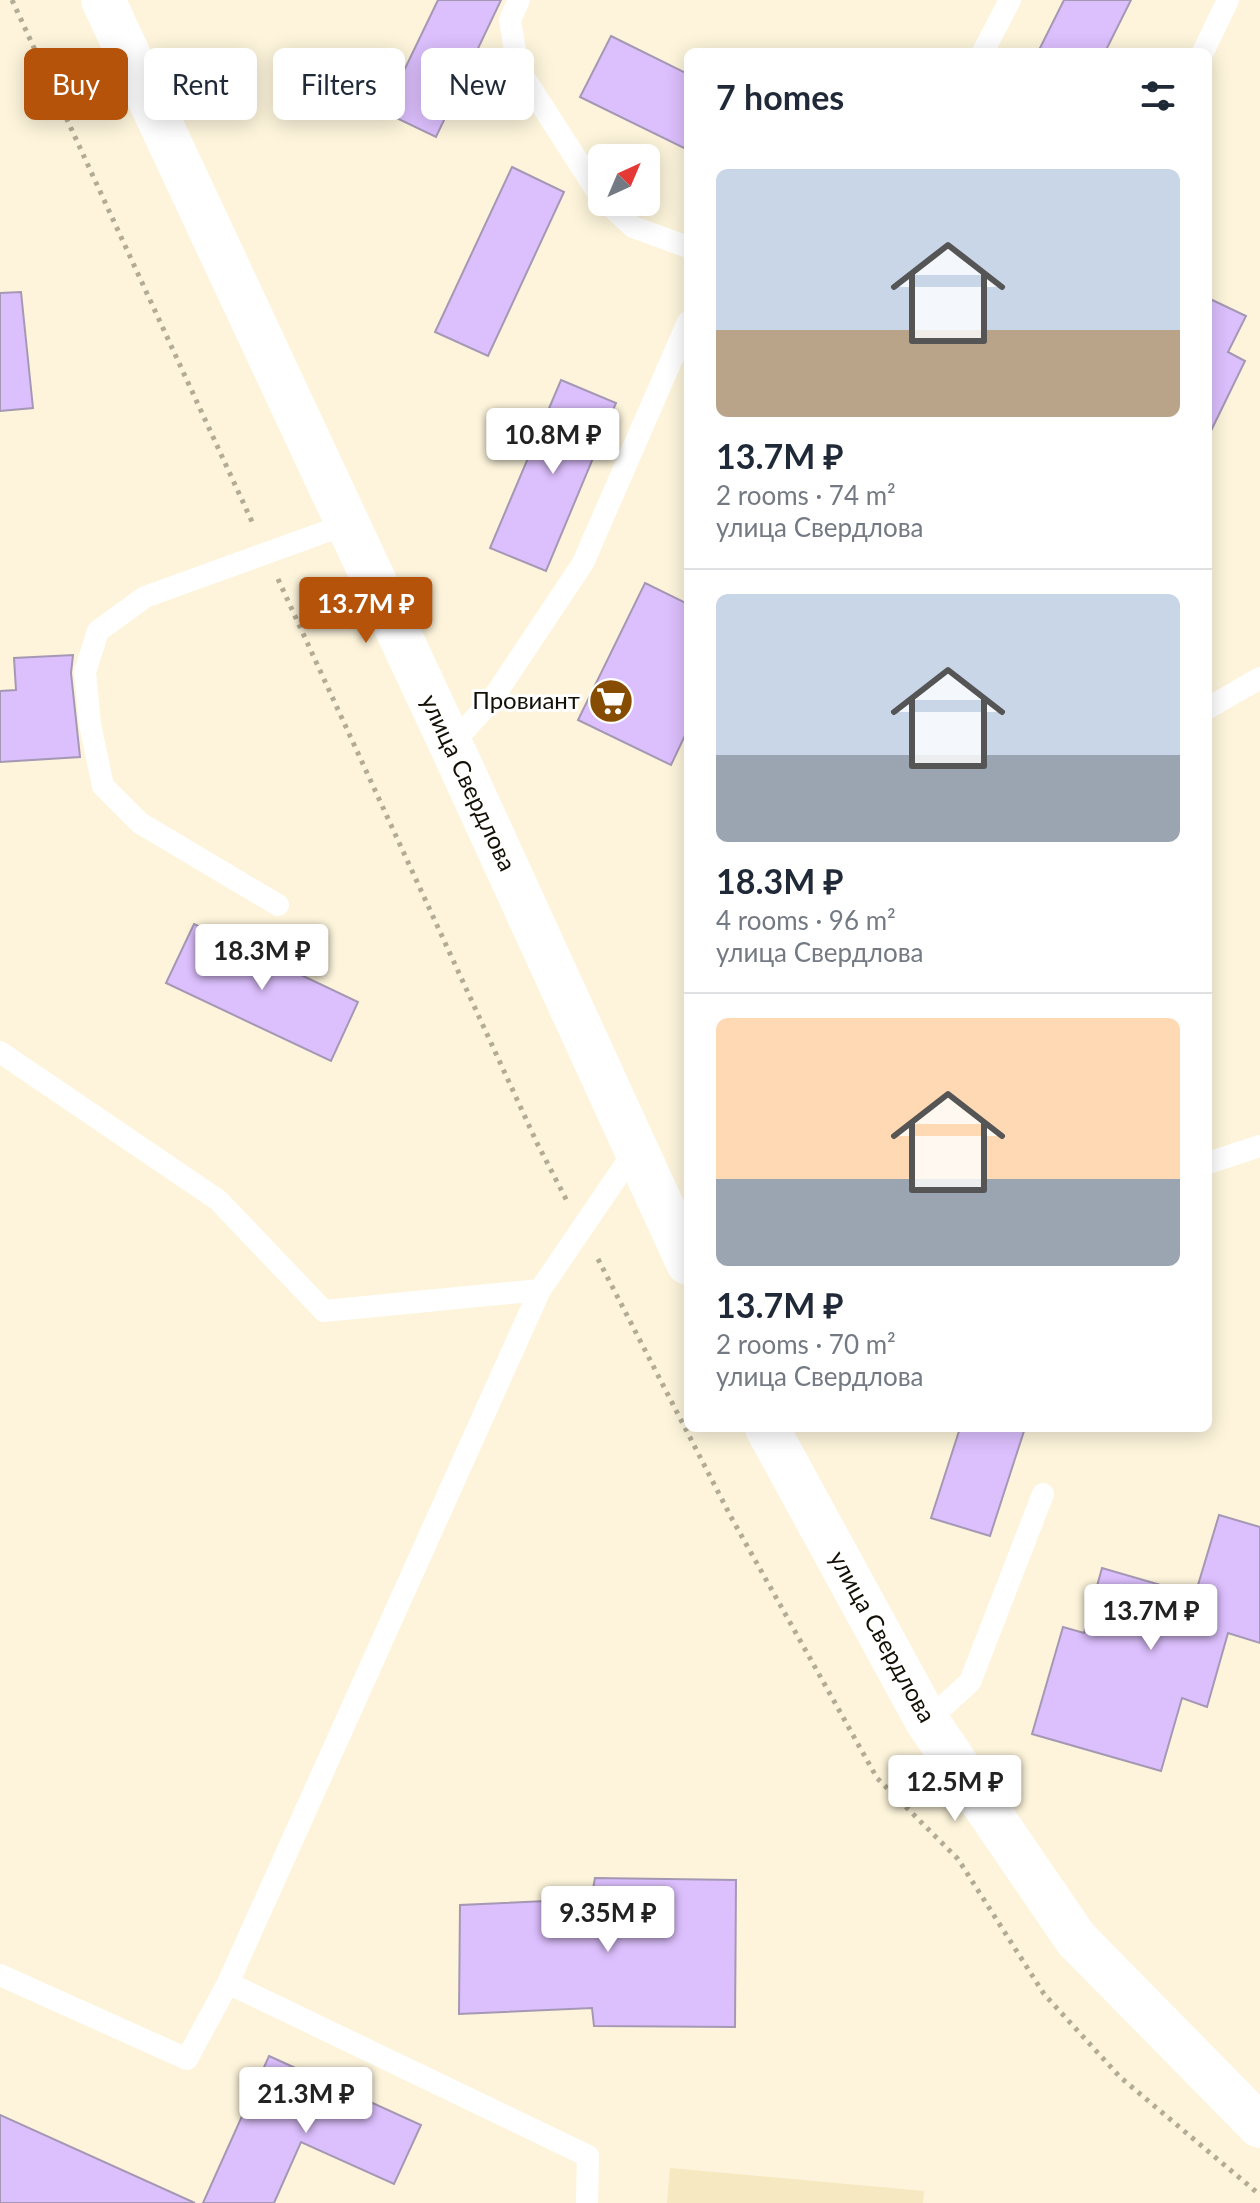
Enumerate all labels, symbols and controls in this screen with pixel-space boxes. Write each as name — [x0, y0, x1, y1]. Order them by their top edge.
chip: Buy — [24, 48, 128, 120]
chip: Rent — [144, 48, 257, 120]
chip: Filters — [273, 48, 405, 120]
chip: New — [421, 48, 534, 120]
icon: filters — [1136, 74, 1180, 118]
text: 7 homes — [716, 76, 844, 117]
north arrow — [588, 144, 660, 216]
map controls — [588, 144, 660, 216]
icon: home — [876, 221, 1020, 365]
pin: 10.8M ₽ — [479, 408, 627, 476]
text: 10.8M ₽ — [504, 418, 602, 450]
text: 13.7M ₽ — [716, 435, 843, 476]
text: 2 rooms · 74 m² — [716, 479, 896, 511]
text: улица Свердлова — [716, 511, 924, 543]
pin: 13.7M ₽ — [292, 577, 440, 645]
text: 13.7M ₽ — [317, 587, 415, 619]
icon: home — [876, 646, 1020, 790]
supermarket icon: Провиант — [587, 677, 635, 725]
place label: Провиант — [472, 685, 580, 714]
street label: улица Свердлова — [416, 689, 523, 875]
text: 18.3M ₽ — [716, 860, 843, 901]
text: 4 rooms · 96 m² — [716, 904, 896, 936]
pin: 18.3M ₽ — [188, 924, 336, 992]
text: 18.3M ₽ — [213, 934, 311, 966]
text: улица Свердлова — [716, 936, 924, 968]
icon: home — [876, 1070, 1020, 1214]
text: 13.7M ₽ — [716, 1284, 843, 1325]
text: 2 rooms · 70 m² — [716, 1328, 896, 1360]
text: улица Свердлова — [716, 1360, 924, 1392]
street label: улица Свердлова — [824, 1545, 942, 1727]
pin: 13.7M ₽ — [1077, 1584, 1225, 1652]
text: 13.7M ₽ — [1102, 1594, 1200, 1626]
pin: 12.5M ₽ — [881, 1755, 1029, 1823]
text: 12.5M ₽ — [906, 1765, 1004, 1797]
pin: 9.35M ₽ — [534, 1886, 682, 1954]
text: 9.35M ₽ — [559, 1896, 657, 1928]
pin: 21.3M ₽ — [232, 2067, 380, 2135]
text: 21.3M ₽ — [257, 2077, 355, 2109]

